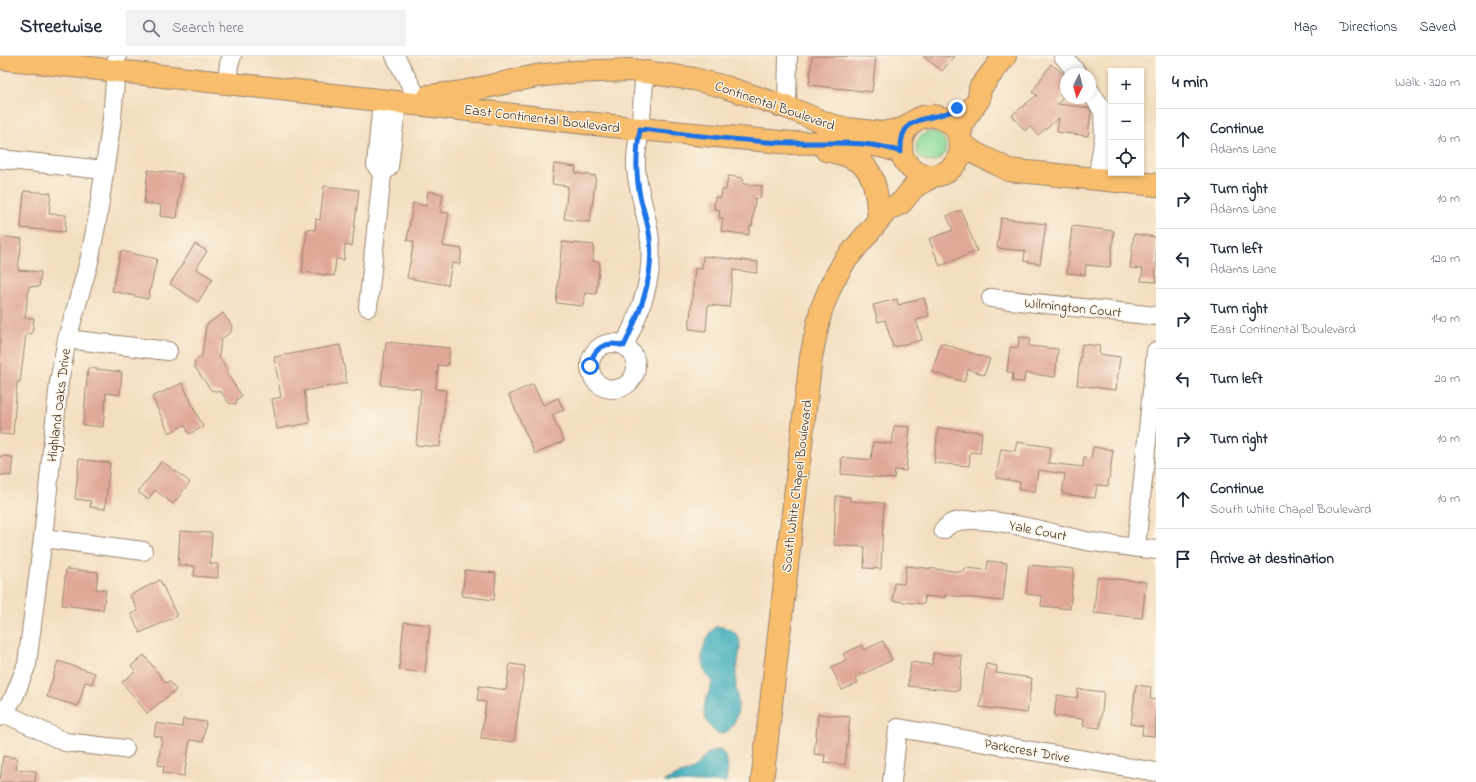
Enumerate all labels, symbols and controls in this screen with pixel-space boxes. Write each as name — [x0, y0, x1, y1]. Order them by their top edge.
search box — [126, 10, 406, 46]
text: Streetwise — [20, 14, 102, 41]
icon: search — [140, 17, 162, 39]
text: Search here — [172, 17, 244, 39]
text: Map — [1294, 17, 1317, 38]
text: Directions — [1339, 17, 1397, 38]
text: Saved — [1419, 17, 1456, 38]
north arrow — [1060, 68, 1096, 104]
map controls — [1108, 68, 1144, 176]
button: + — [1108, 68, 1144, 104]
text: 4 min — [1172, 70, 1208, 95]
text: Walk · 320 m — [1395, 73, 1460, 92]
street label: Continental Boulevard — [712, 76, 838, 137]
street label: East Continental Boulevard — [463, 99, 621, 140]
route end — [948, 99, 966, 117]
button: − — [1108, 104, 1144, 140]
text: Continue — [1210, 118, 1264, 140]
icon: ahead — [1172, 128, 1194, 150]
text: 10 m — [1437, 129, 1460, 148]
button: locate — [1108, 140, 1144, 176]
text: Adams Lane — [1210, 140, 1276, 159]
text: Turn right — [1210, 178, 1268, 200]
icon: right — [1172, 188, 1194, 210]
text: 10 m — [1437, 189, 1460, 208]
text: Adams Lane — [1210, 200, 1276, 219]
text: Turn left — [1210, 238, 1263, 260]
icon: left — [1172, 248, 1194, 270]
text: 120 m — [1430, 249, 1460, 268]
text: Adams Lane — [1210, 260, 1276, 279]
street label: Wilmington Court — [1023, 293, 1123, 325]
text: Turn right — [1210, 298, 1268, 320]
icon: right — [1172, 308, 1194, 330]
text: 140 m — [1432, 309, 1460, 328]
text: East Continental Boulevard — [1210, 320, 1356, 339]
street label: Highland Oaks Drive — [42, 347, 78, 463]
route start — [581, 357, 599, 375]
icon: left — [1172, 368, 1194, 390]
text: Turn left — [1210, 368, 1263, 390]
text: 20 m — [1435, 369, 1460, 388]
street label: South White Chapel Boulevard — [776, 399, 819, 574]
icon: right — [1172, 428, 1194, 450]
text: Turn right — [1210, 428, 1268, 450]
text: 10 m — [1437, 429, 1460, 448]
text: Continue — [1210, 478, 1264, 500]
icon: ahead — [1172, 488, 1194, 510]
text: 10 m — [1437, 489, 1460, 508]
text: South White Chapel Boulevard — [1210, 500, 1371, 519]
street label: Yale Court — [1007, 516, 1069, 547]
icon: arrive — [1172, 548, 1194, 570]
text: Arrive at destination — [1210, 548, 1334, 570]
street label: Parkcrest Drive — [982, 734, 1072, 769]

